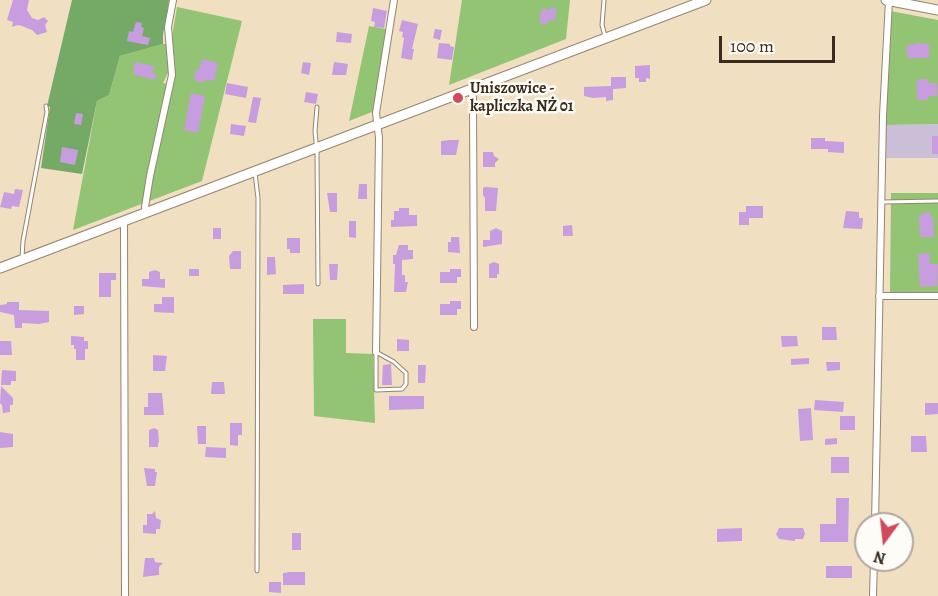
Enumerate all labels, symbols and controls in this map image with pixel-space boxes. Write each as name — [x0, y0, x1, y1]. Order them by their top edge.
scale bar — [722, 24, 838, 62]
text: 100 m — [730, 34, 774, 58]
place label: Uniszowice - kapliczka NŻ 01 — [470, 79, 573, 117]
marker: Uniszowice - kapliczka NŻ 01 — [451, 91, 465, 105]
north arrow — [854, 512, 914, 572]
text: N — [871, 545, 888, 570]

